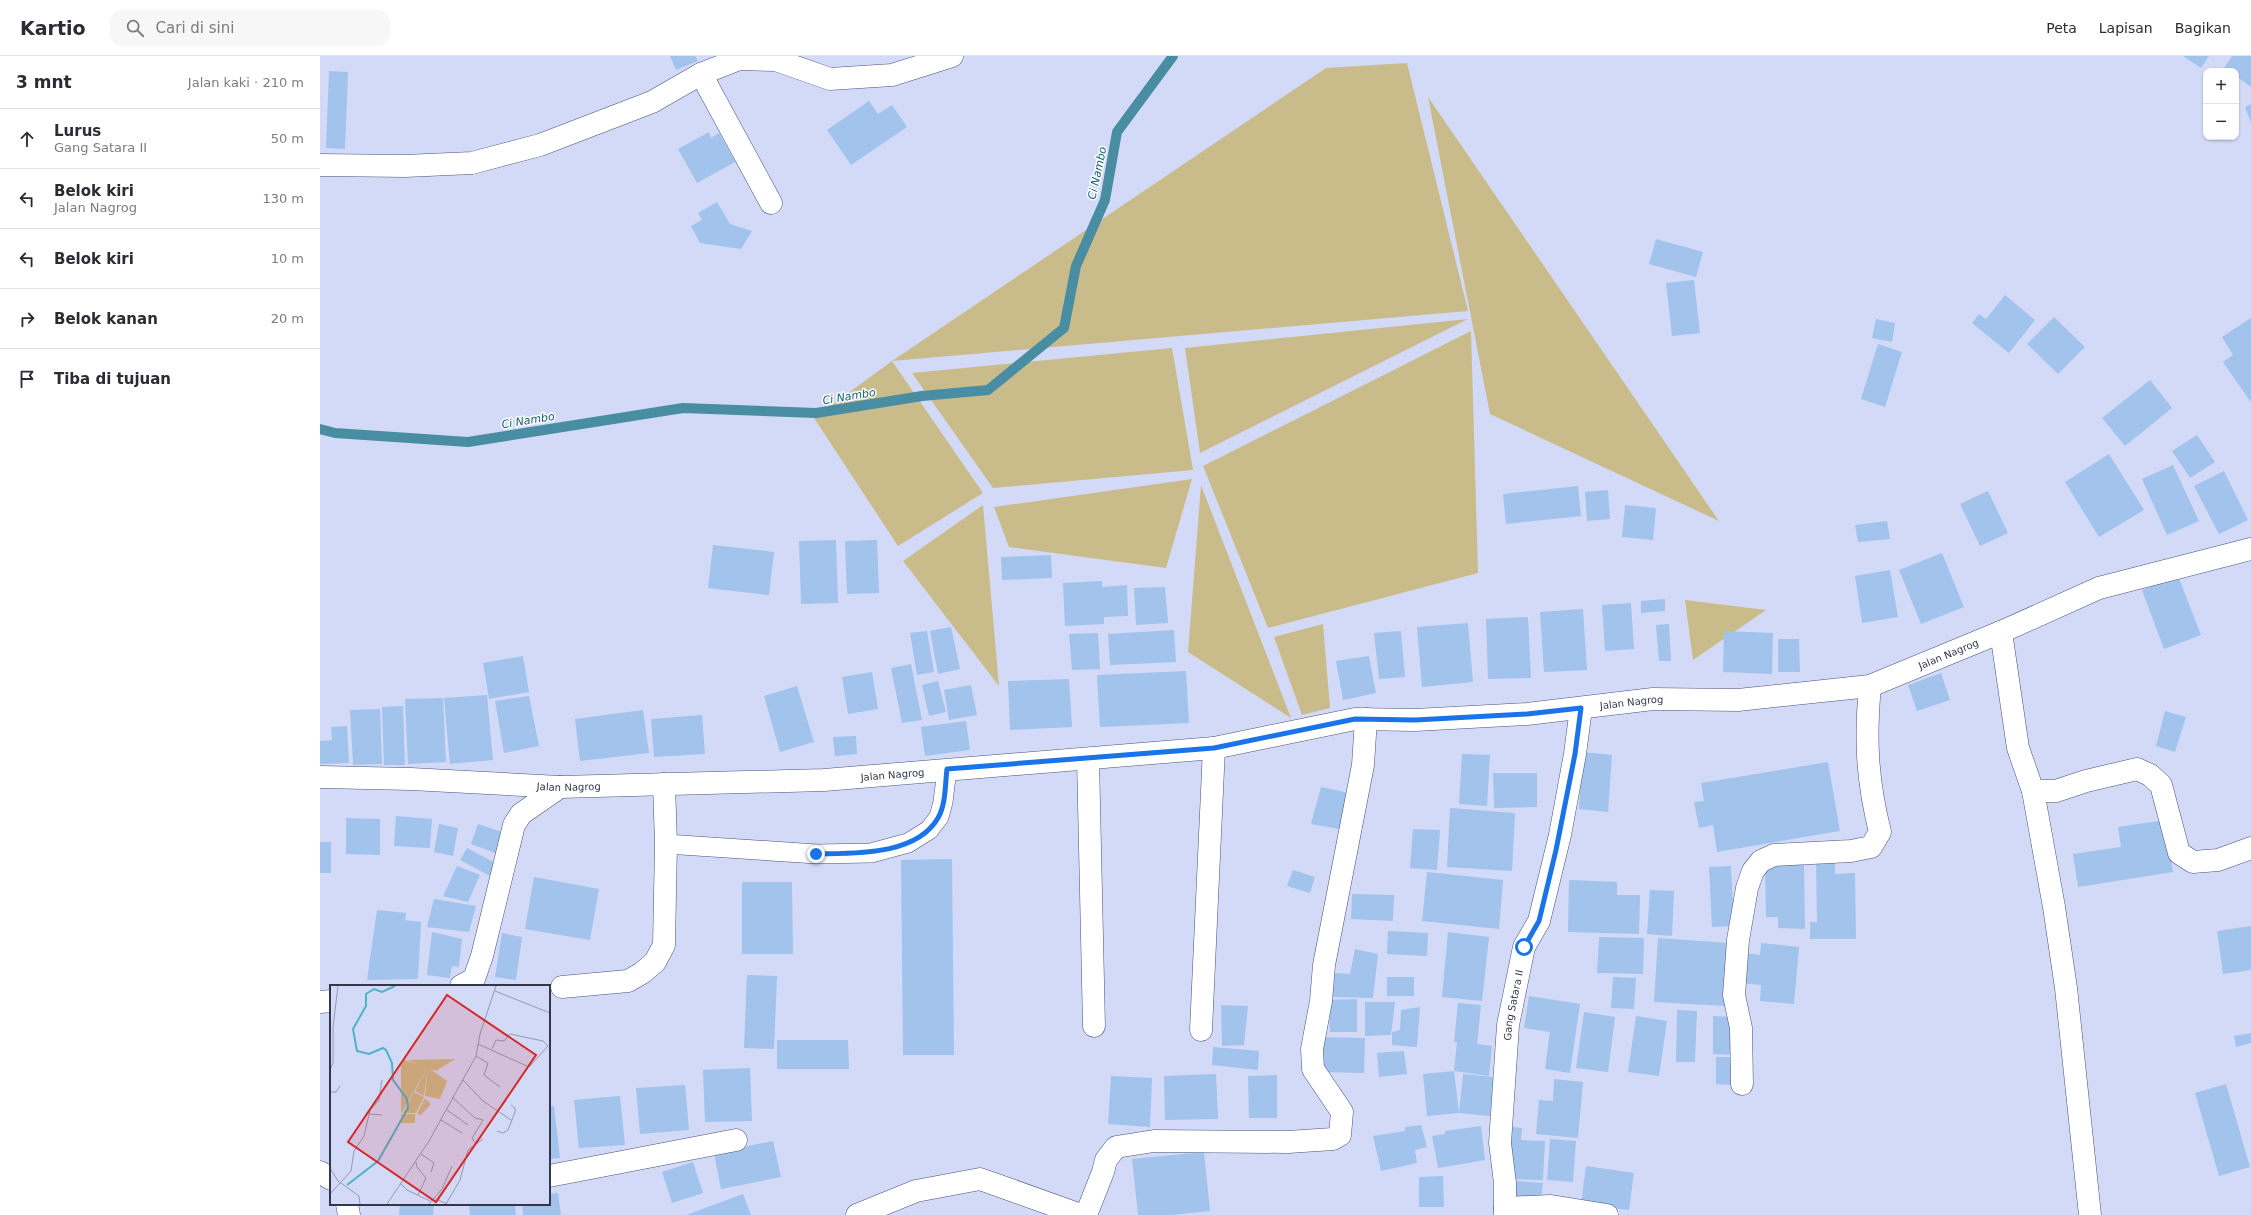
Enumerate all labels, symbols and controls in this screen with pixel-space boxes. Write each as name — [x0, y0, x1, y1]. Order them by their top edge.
search box — [110, 10, 390, 46]
text: Kartio — [20, 17, 86, 39]
icon: search — [124, 17, 146, 39]
text: Cari di sini — [156, 19, 234, 37]
text: Peta — [2046, 20, 2077, 36]
text: Lapisan — [2099, 20, 2153, 36]
text: Bagikan — [2175, 20, 2231, 36]
map controls — [2203, 68, 2239, 140]
button: + — [2203, 68, 2239, 104]
text: 3 mnt — [16, 72, 72, 92]
text: Jalan kaki · 210 m — [188, 75, 304, 90]
button: − — [2203, 104, 2239, 140]
text: Lurus — [54, 122, 101, 140]
icon: ahead — [16, 128, 38, 150]
text: 50 m — [271, 131, 304, 146]
text: Gang Satara II — [54, 140, 147, 155]
water label: Ci Nambo — [1086, 145, 1109, 201]
text: Belok kiri — [54, 182, 134, 200]
icon: left — [16, 188, 38, 210]
text: 130 m — [262, 191, 304, 206]
text: Jalan Nagrog — [54, 200, 137, 215]
icon: left — [16, 248, 38, 270]
text: Belok kiri — [54, 250, 134, 268]
text: 10 m — [271, 251, 304, 266]
icon: right — [16, 308, 38, 330]
text: Belok kanan — [54, 310, 158, 328]
text: 20 m — [271, 311, 304, 326]
icon: arrive — [16, 368, 38, 390]
text: Tiba di tujuan — [54, 370, 171, 388]
water label: Ci Nambo — [822, 386, 877, 407]
water label: Ci Nambo — [501, 410, 556, 431]
street label: Jalan Nagrog — [1916, 637, 1980, 672]
street label: Jalan Nagrog — [1598, 694, 1663, 711]
street label: Jalan Nagrog — [859, 767, 925, 783]
street label: Jalan Nagrog — [536, 781, 601, 793]
route end — [807, 845, 825, 863]
route start — [1515, 938, 1533, 956]
street label: Gang Satara II — [1502, 969, 1525, 1041]
inset map — [330, 985, 550, 1205]

